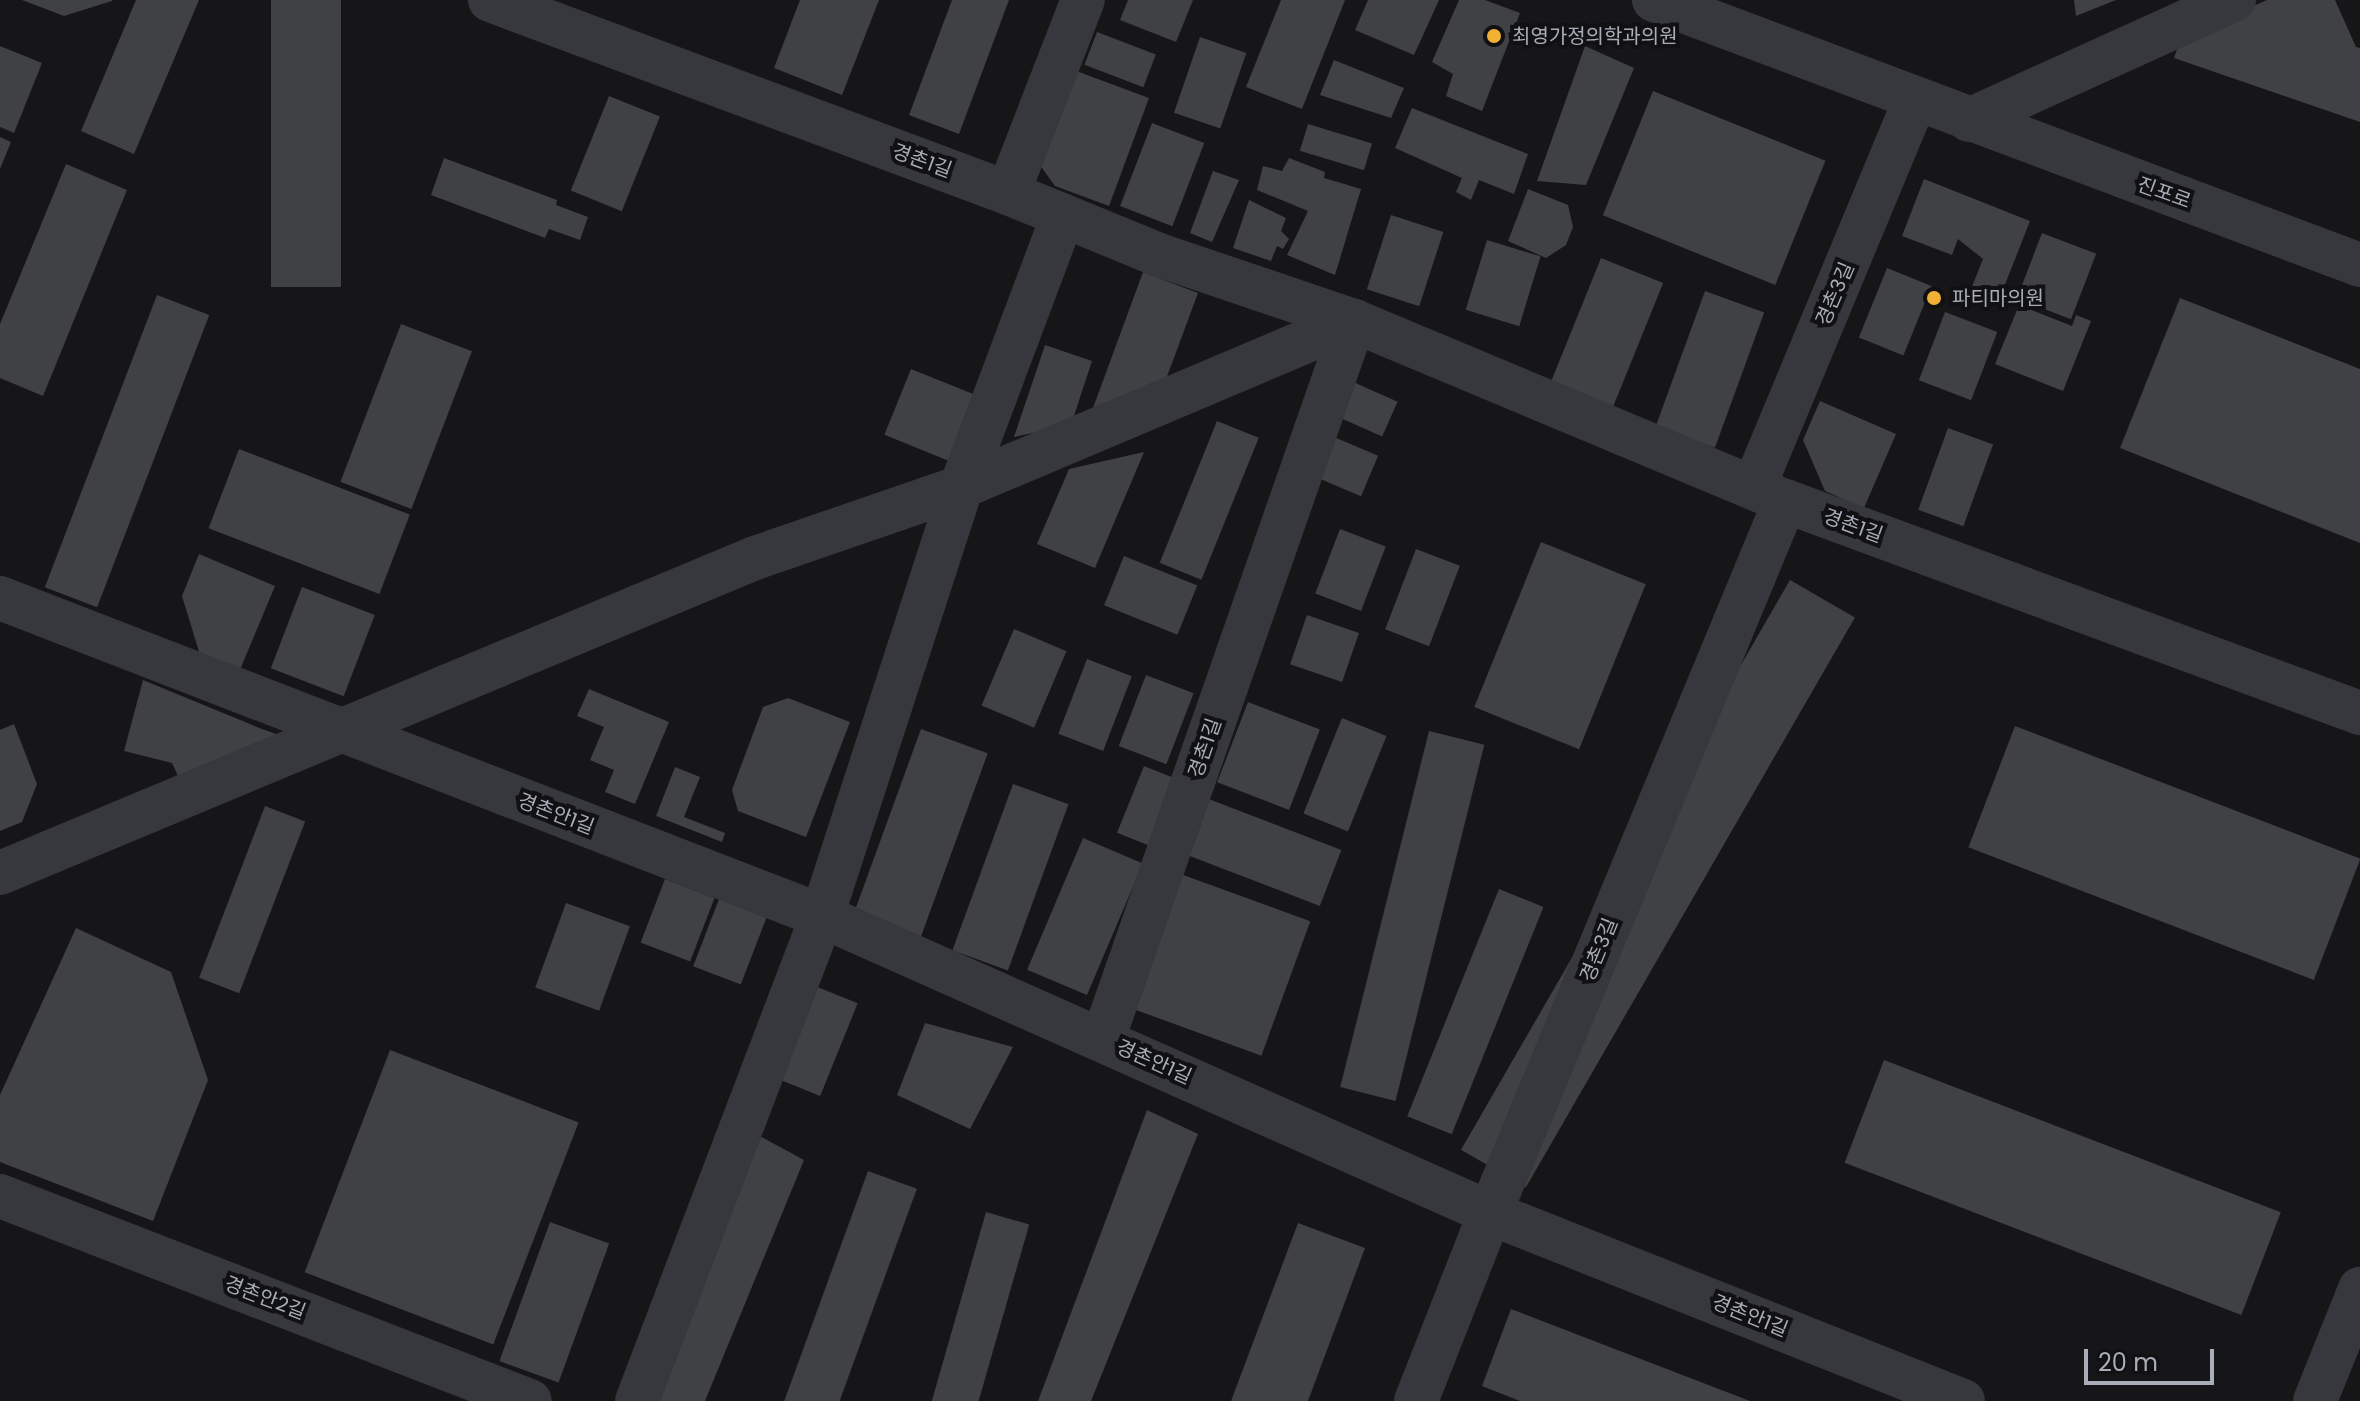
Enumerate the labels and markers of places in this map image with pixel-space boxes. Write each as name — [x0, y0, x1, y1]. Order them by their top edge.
place label: 최영가정의학과의원 — [1512, 24, 1678, 48]
marker: 최영가정의학과의원 — [1483, 25, 1505, 47]
place label: 파티마의원 — [1952, 286, 2044, 310]
marker: 파티마의원 — [1923, 287, 1945, 309]

